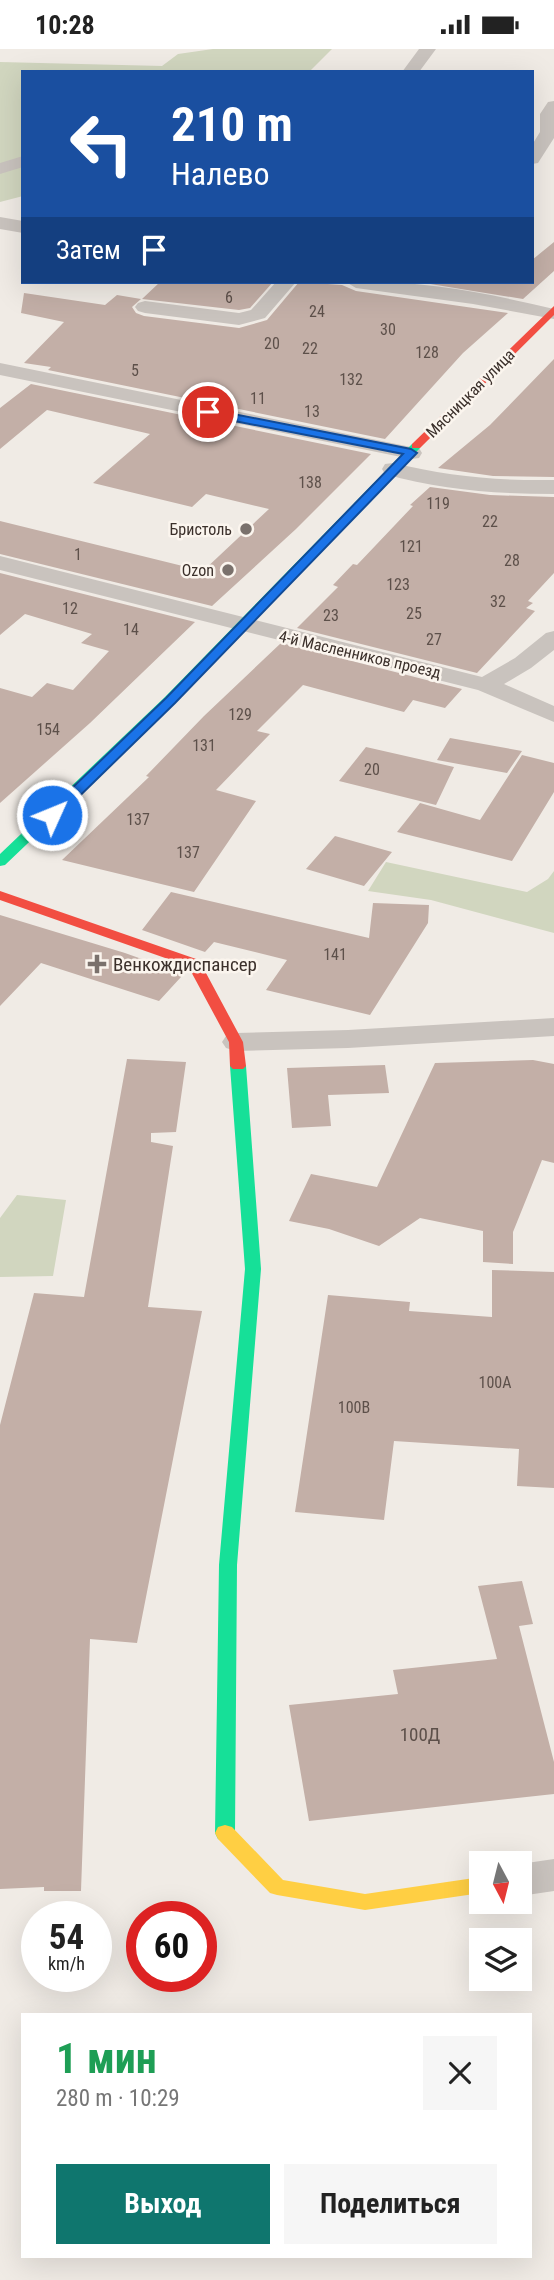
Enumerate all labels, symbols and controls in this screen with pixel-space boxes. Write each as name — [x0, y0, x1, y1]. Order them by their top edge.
text: 10:28 — [35, 10, 95, 40]
text: 210 m — [171, 96, 293, 153]
icon: left — [56, 98, 147, 189]
text: Налево — [171, 155, 270, 193]
icon: arrive — [135, 231, 173, 269]
text: Затем — [56, 235, 121, 265]
house number: 6 — [225, 288, 233, 307]
house number: 24 — [309, 302, 325, 321]
house number: 30 — [380, 320, 396, 339]
house number: 20 — [264, 334, 280, 353]
house number: 22 — [302, 339, 318, 358]
house number: 128 — [415, 343, 439, 362]
street label: Мясницкая улица — [422, 345, 519, 442]
house number: 5 — [131, 361, 139, 380]
house number: 132 — [339, 370, 363, 389]
pin — [178, 382, 238, 442]
house number: 11 — [250, 389, 266, 408]
icon: arrive — [189, 393, 227, 431]
house number: 13 — [304, 402, 320, 421]
house number: 138 — [298, 473, 322, 492]
house number: 119 — [426, 494, 450, 513]
house number: 22 — [482, 512, 498, 531]
place label: Бристоль — [170, 520, 232, 539]
marker: Бристоль — [238, 521, 254, 537]
house number: 121 — [399, 537, 423, 556]
house number: 1 — [74, 545, 82, 564]
house number: 28 — [504, 551, 520, 570]
place label: Ozon — [182, 561, 214, 580]
marker: Ozon — [220, 562, 236, 578]
house number: 123 — [386, 575, 410, 594]
house number: 32 — [490, 592, 506, 611]
house number: 12 — [62, 599, 78, 618]
house number: 25 — [406, 604, 422, 623]
house number: 23 — [323, 606, 339, 625]
house number: 14 — [123, 620, 139, 639]
street label: 4-й Масленников проезд — [277, 627, 443, 682]
house number: 27 — [426, 630, 442, 649]
house number: 129 — [228, 705, 252, 724]
house number: 154 — [36, 720, 60, 739]
house number: 131 — [192, 736, 216, 755]
house number: 20 — [364, 760, 380, 779]
position arrow — [15, 778, 89, 852]
house number: 137 — [126, 810, 150, 829]
house number: 137 — [176, 843, 200, 862]
house number: 141 — [323, 945, 347, 964]
place label: Венкождиспансер — [113, 953, 257, 976]
marker: Венкождиспансер — [87, 954, 107, 974]
house number: 100А — [479, 1373, 511, 1392]
house number: 100В — [338, 1398, 370, 1417]
house number: 100Д — [400, 1723, 440, 1746]
north arrow — [469, 1851, 532, 1915]
map controls — [469, 1851, 532, 1991]
speed limit sign: 60 — [126, 1901, 217, 1992]
text: 54 — [49, 1917, 84, 1958]
button: layers — [469, 1928, 532, 1991]
text: km/h — [48, 1953, 85, 1974]
text: 1 мин — [56, 2034, 157, 2083]
button: close — [423, 2036, 497, 2110]
text: 280 m · 10:29 — [56, 2085, 180, 2112]
button: Выход — [56, 2164, 270, 2244]
button: Поделиться — [284, 2164, 497, 2244]

